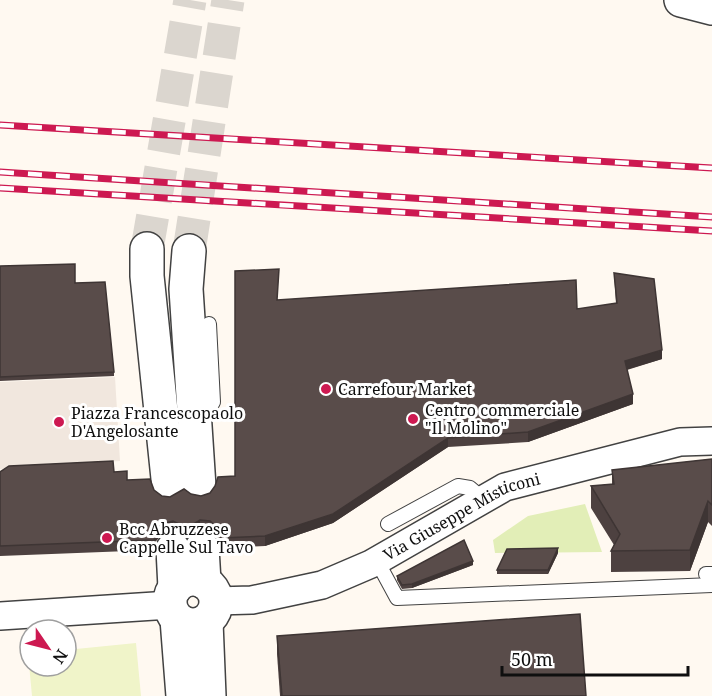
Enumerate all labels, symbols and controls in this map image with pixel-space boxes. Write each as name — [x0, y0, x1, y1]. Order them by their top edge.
place label: Carrefour Market — [338, 378, 473, 400]
marker: Carrefour Market — [319, 382, 333, 396]
place label: Centro commerciale "Il Molino" — [425, 399, 579, 439]
place label: Piazza Francescopaolo D'Angelosante — [71, 402, 243, 442]
marker: Centro commerciale "Il Molino" — [406, 412, 420, 426]
marker: Piazza Francescopaolo D'Angelosante — [52, 415, 66, 429]
street label: Via Giuseppe Misticoni — [379, 467, 543, 566]
place label: Bcc Abruzzese Cappelle Sul Tavo — [119, 518, 254, 558]
marker: Bcc Abruzzese Cappelle Sul Tavo — [100, 531, 114, 545]
north arrow — [18, 618, 78, 678]
scale bar — [502, 639, 688, 677]
text: N — [47, 645, 73, 668]
text: 50 m — [511, 647, 553, 671]

